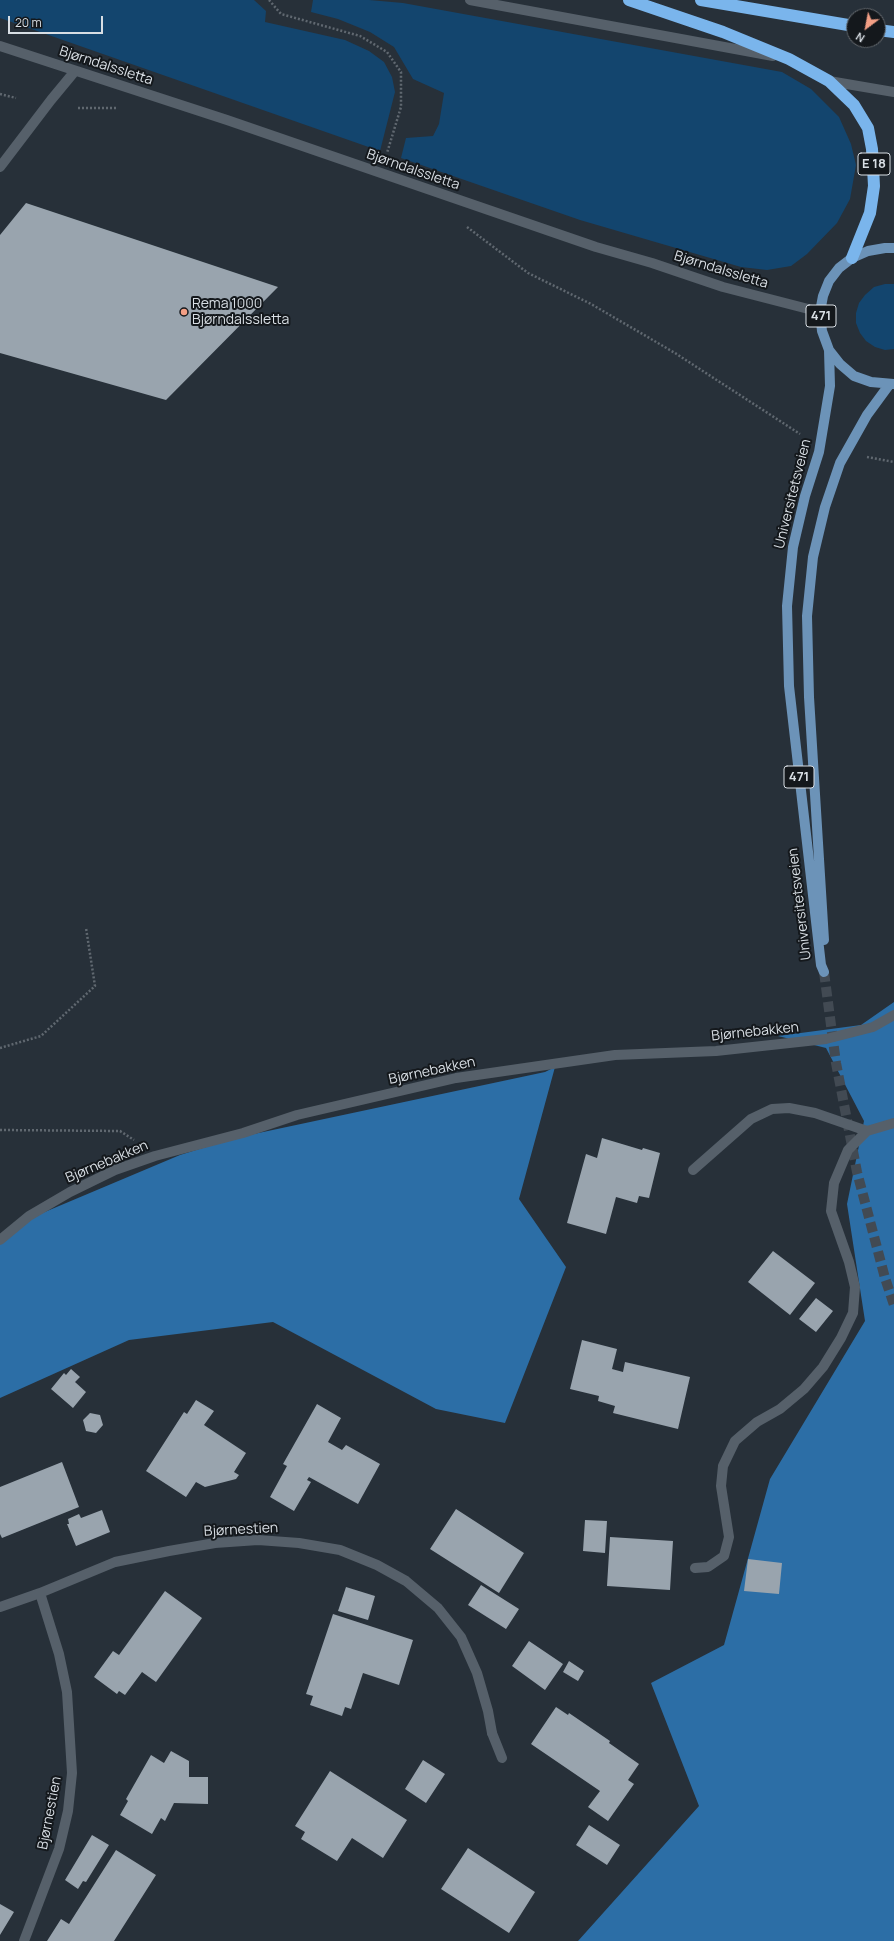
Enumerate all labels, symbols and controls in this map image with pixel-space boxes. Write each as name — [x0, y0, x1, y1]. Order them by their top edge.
scale bar — [10, 8, 105, 34]
north arrow — [846, 8, 886, 48]
text: 20 m — [15, 14, 42, 31]
text: N — [853, 29, 867, 46]
street label: Bjørndalssletta — [57, 43, 155, 89]
street label: Bjørndalssletta — [364, 146, 462, 194]
road number: E 18 — [858, 153, 890, 175]
street label: Bjørndalssletta — [672, 248, 770, 292]
place label: Rema 1000 Bjørndalssletta — [192, 296, 289, 328]
road number: 471 — [806, 305, 836, 327]
marker: Rema 1000 Bjørndalssletta — [179, 307, 189, 317]
street label: Universitetsveien — [771, 437, 815, 551]
road number: 471 — [784, 766, 814, 788]
street label: Universitetsveien — [785, 847, 815, 961]
street label: Bjørnebakken — [710, 1019, 800, 1045]
street label: Bjørnebakken — [387, 1054, 477, 1088]
street label: Bjørnebakken — [63, 1137, 151, 1187]
street label: Bjørnestien — [203, 1520, 279, 1540]
street label: Bjørnestien — [35, 1775, 65, 1851]

